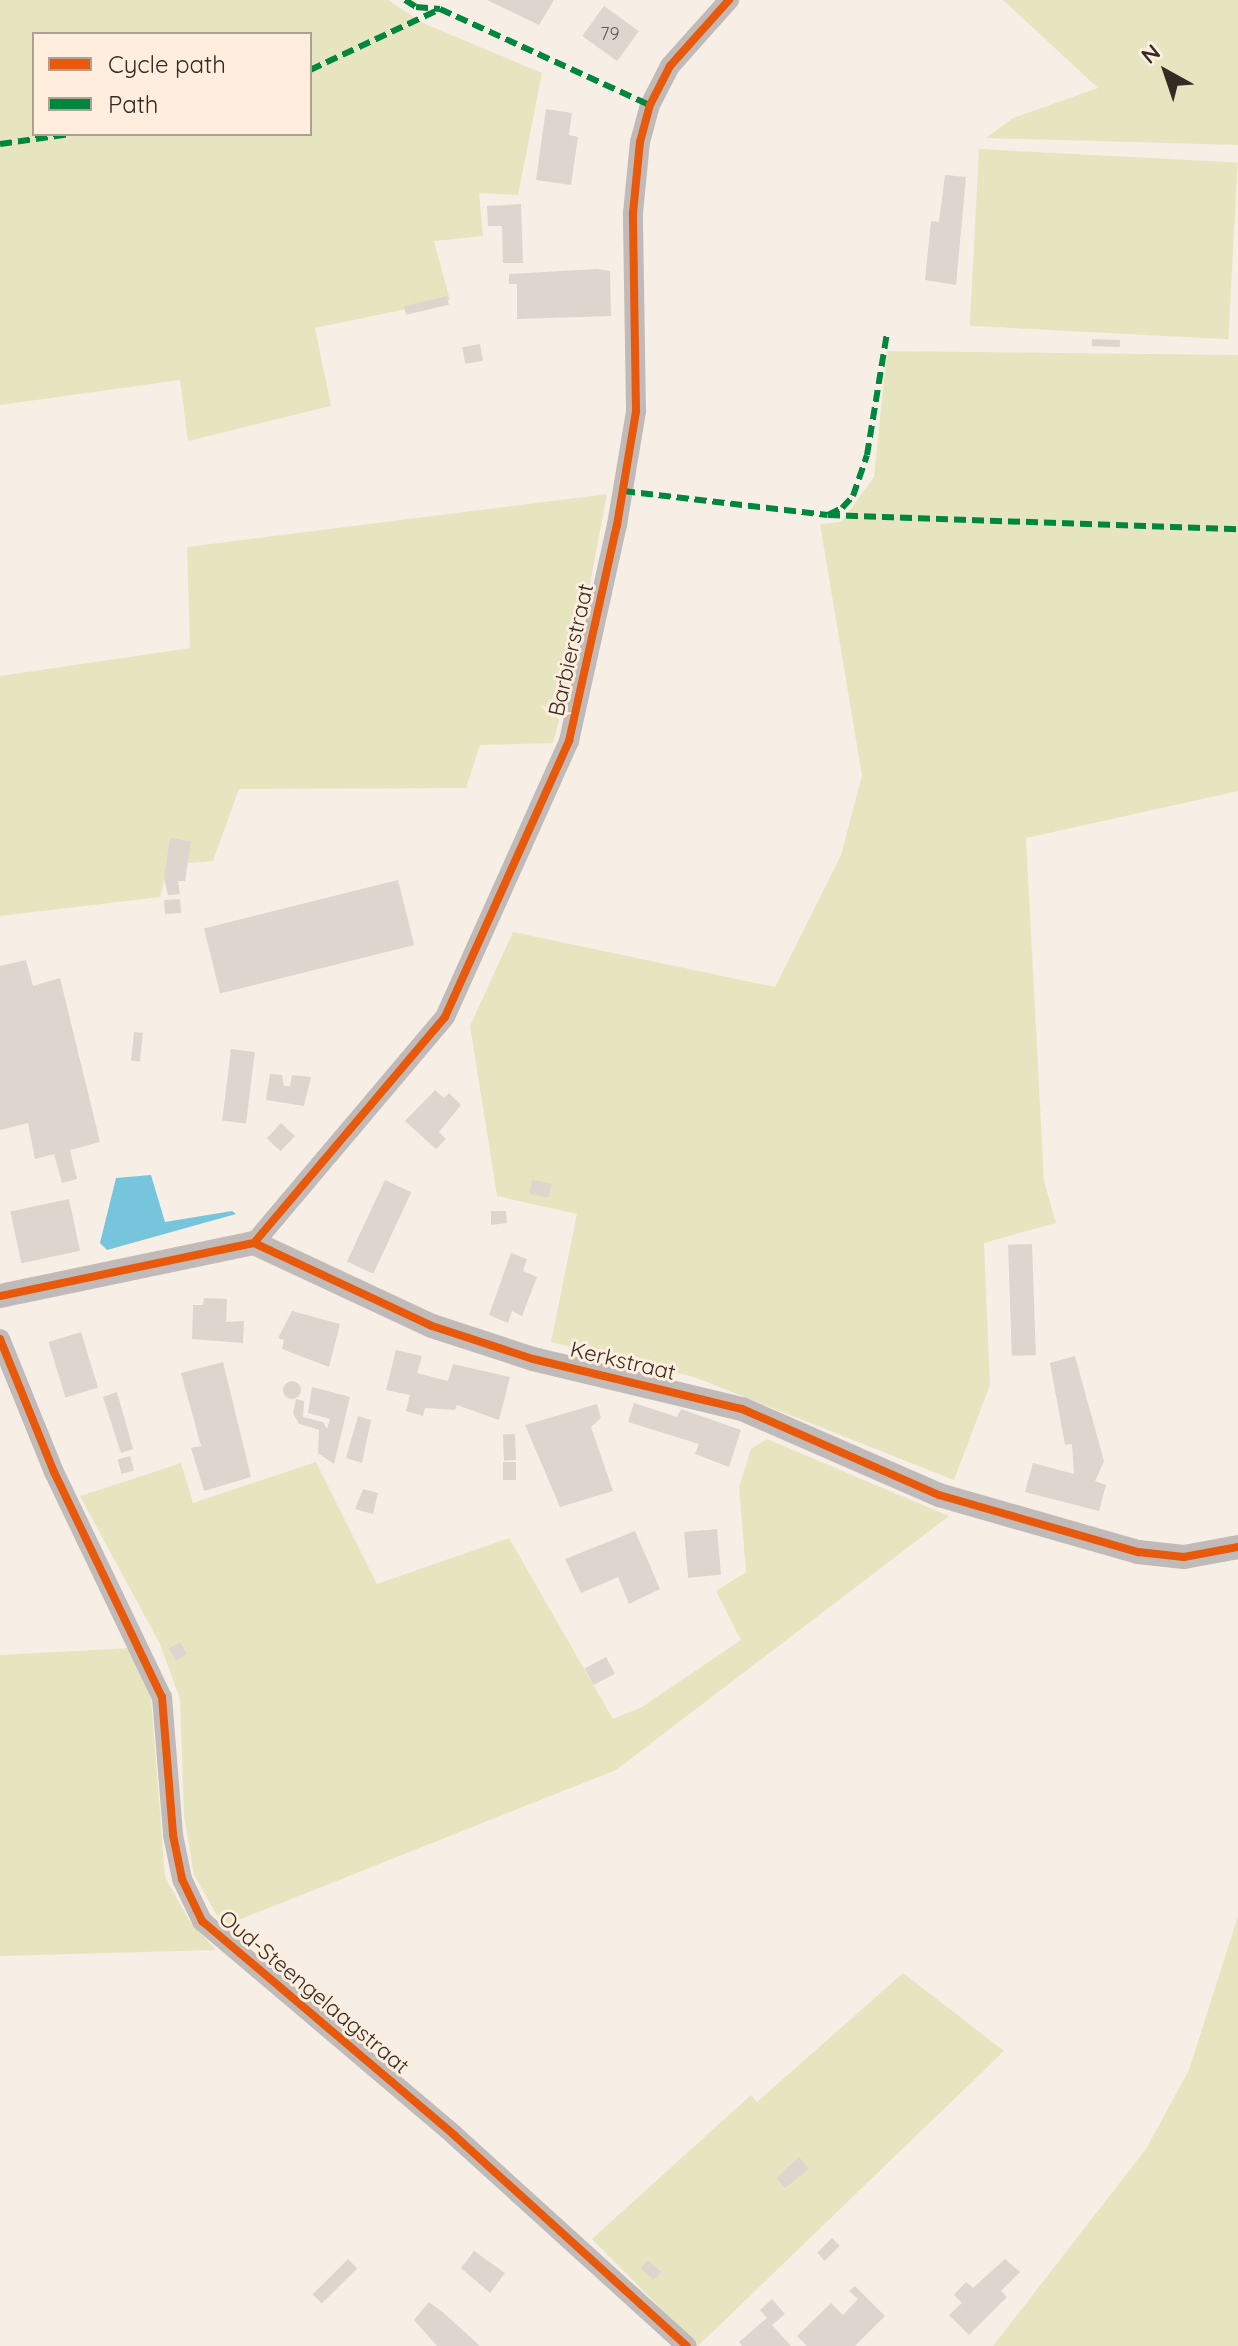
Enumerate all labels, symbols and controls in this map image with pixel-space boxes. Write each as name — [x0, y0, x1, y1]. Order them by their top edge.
house number: 79 — [600, 23, 620, 45]
legend — [32, 32, 312, 136]
north arrow — [1126, 32, 1206, 112]
text: N — [1135, 38, 1166, 70]
text: Cycle path — [108, 49, 226, 79]
text: Path — [108, 89, 159, 119]
street label: Barbierstraat — [543, 581, 599, 719]
street label: Kerkstraat — [568, 1336, 678, 1386]
street label: Oud-Steengelaagstraat — [214, 1905, 414, 2079]

